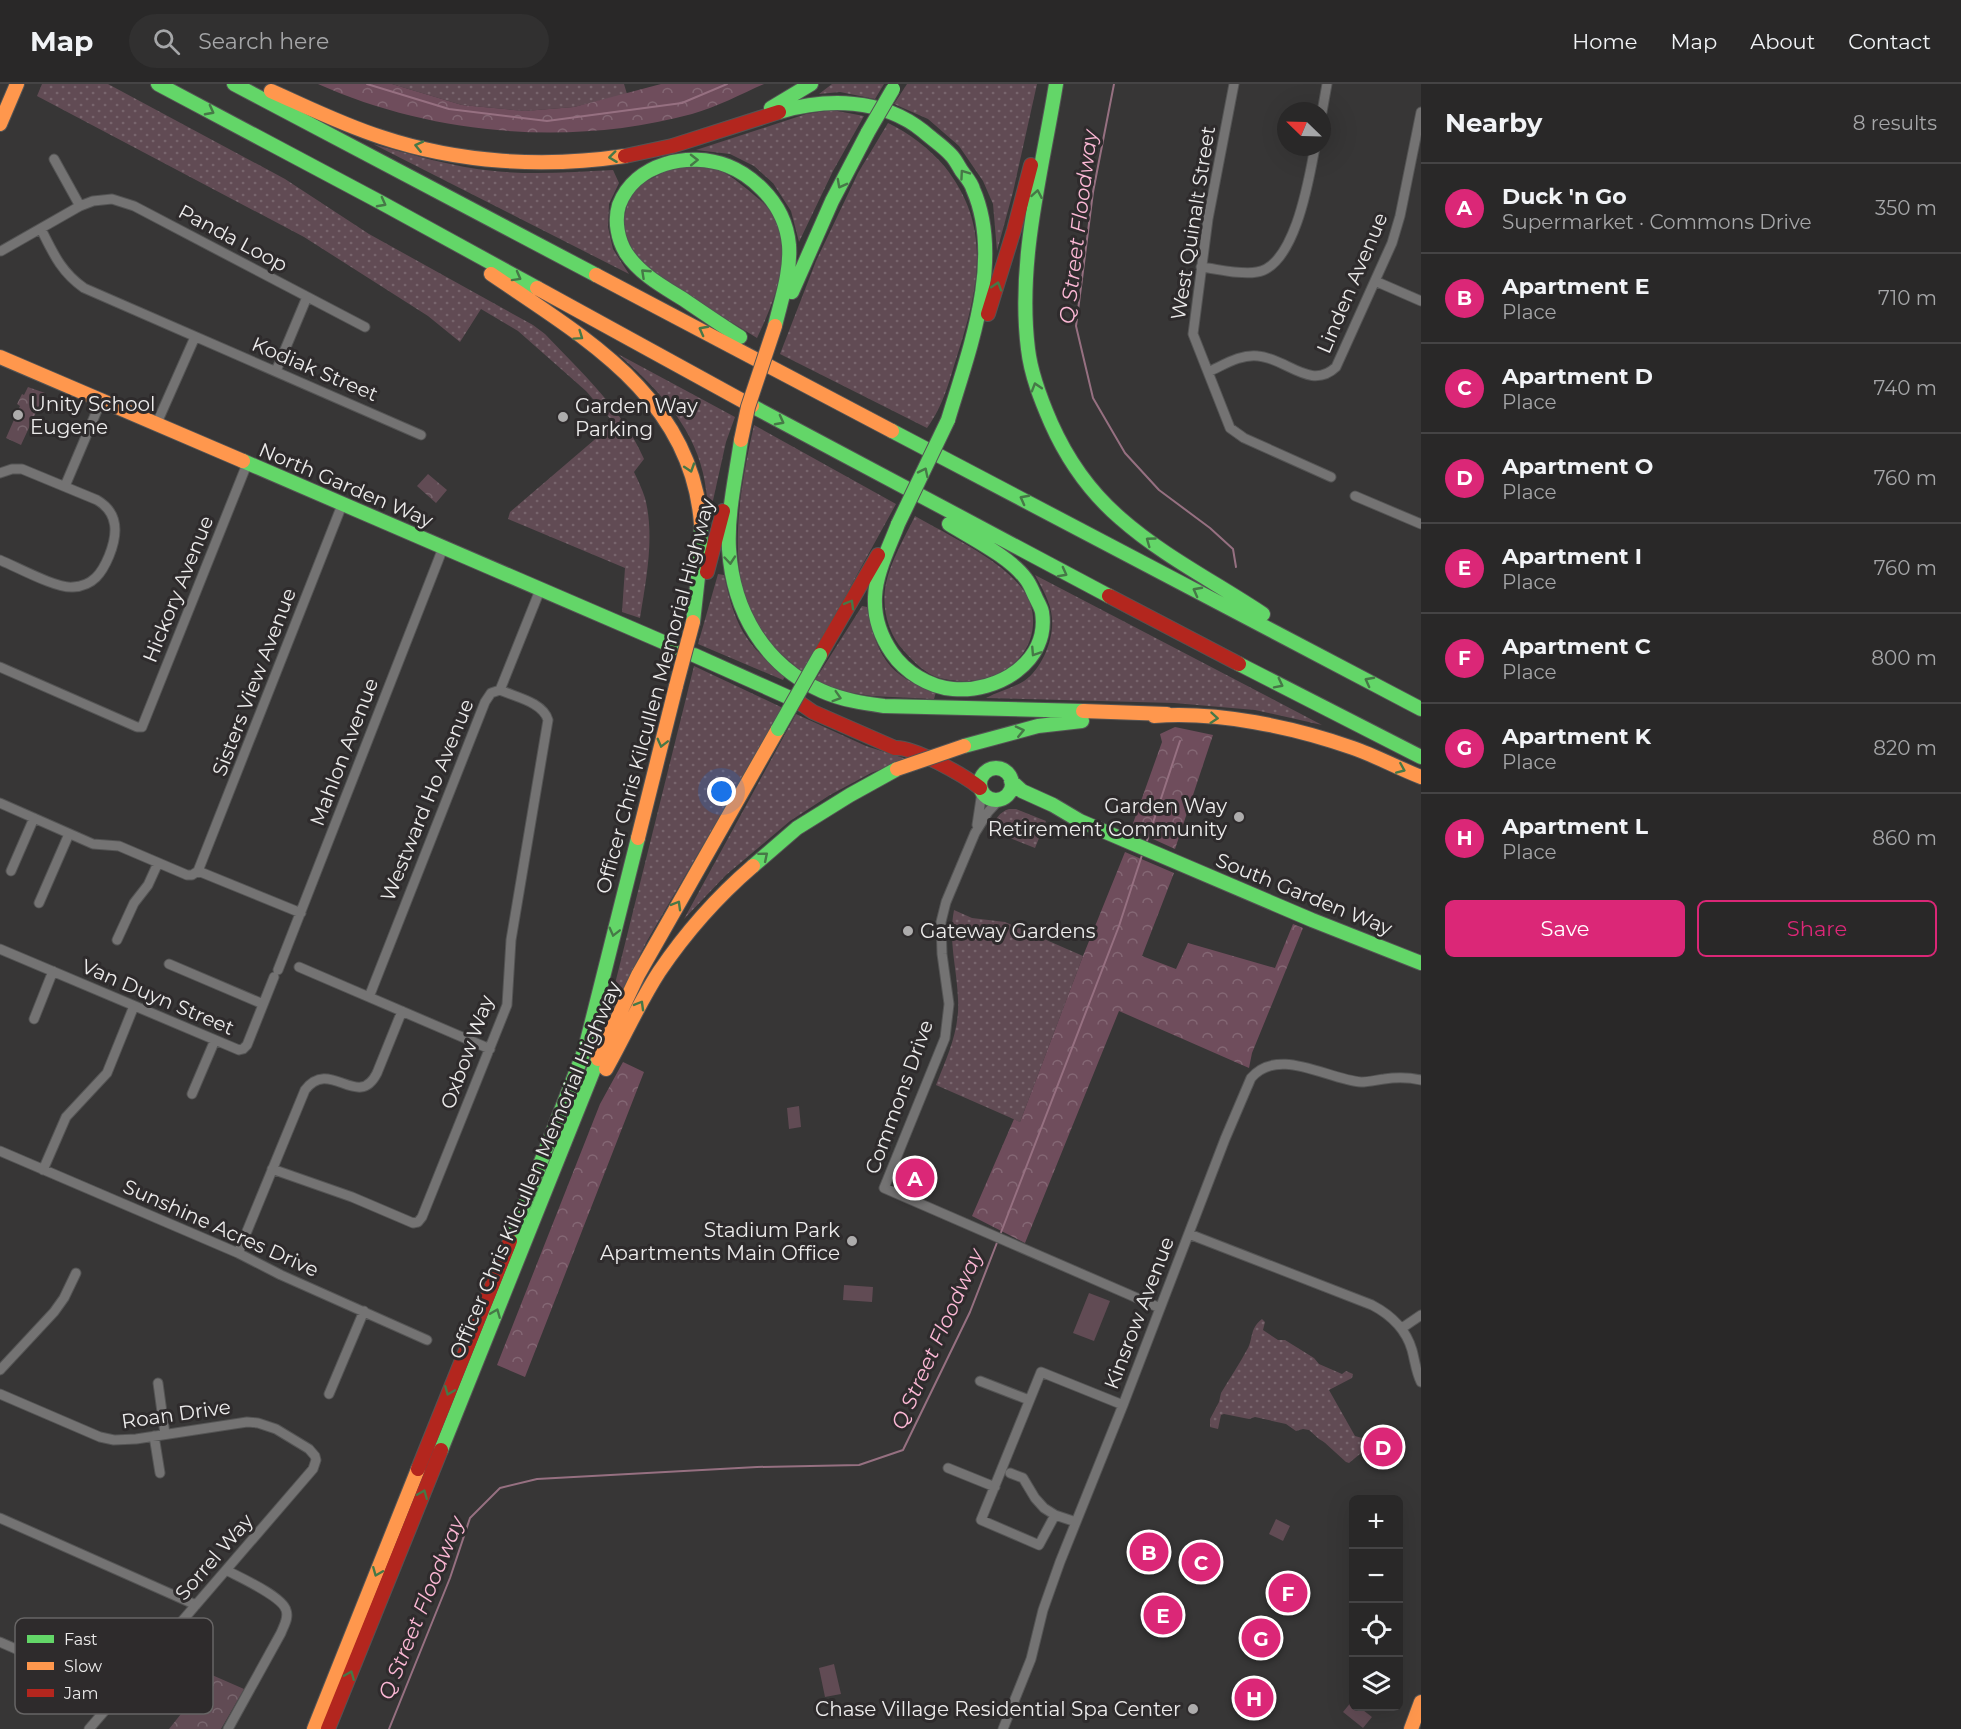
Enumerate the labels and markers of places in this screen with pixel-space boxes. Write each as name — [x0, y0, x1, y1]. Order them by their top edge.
place label: Unity School Eugene — [30, 392, 155, 439]
place label: Garden Way Parking — [575, 394, 698, 441]
marker: Unity School Eugene — [11, 408, 25, 422]
marker: Garden Way Parking — [556, 410, 570, 424]
place label: Garden Way Retirement Community — [988, 794, 1227, 841]
marker: Garden Way Retirement Community — [1232, 810, 1246, 824]
place label: Gateway Gardens — [920, 919, 1096, 943]
marker: Gateway Gardens — [901, 924, 915, 938]
pin: A — [896, 1156, 934, 1200]
place label: Stadium Park Apartments Main Office — [600, 1218, 840, 1265]
marker: Stadium Park Apartments Main Office — [845, 1234, 859, 1248]
pin: D — [1364, 1424, 1402, 1470]
pin: B — [1130, 1530, 1168, 1574]
pin: C — [1182, 1540, 1220, 1584]
pin: F — [1268, 1570, 1308, 1616]
pin: E — [1144, 1592, 1182, 1637]
pin: G — [1242, 1616, 1280, 1660]
pin: H — [1234, 1676, 1274, 1720]
place label: Chase Village Residential Spa Center — [815, 1697, 1181, 1721]
marker: Chase Village Residential Spa Center — [1186, 1702, 1200, 1716]

